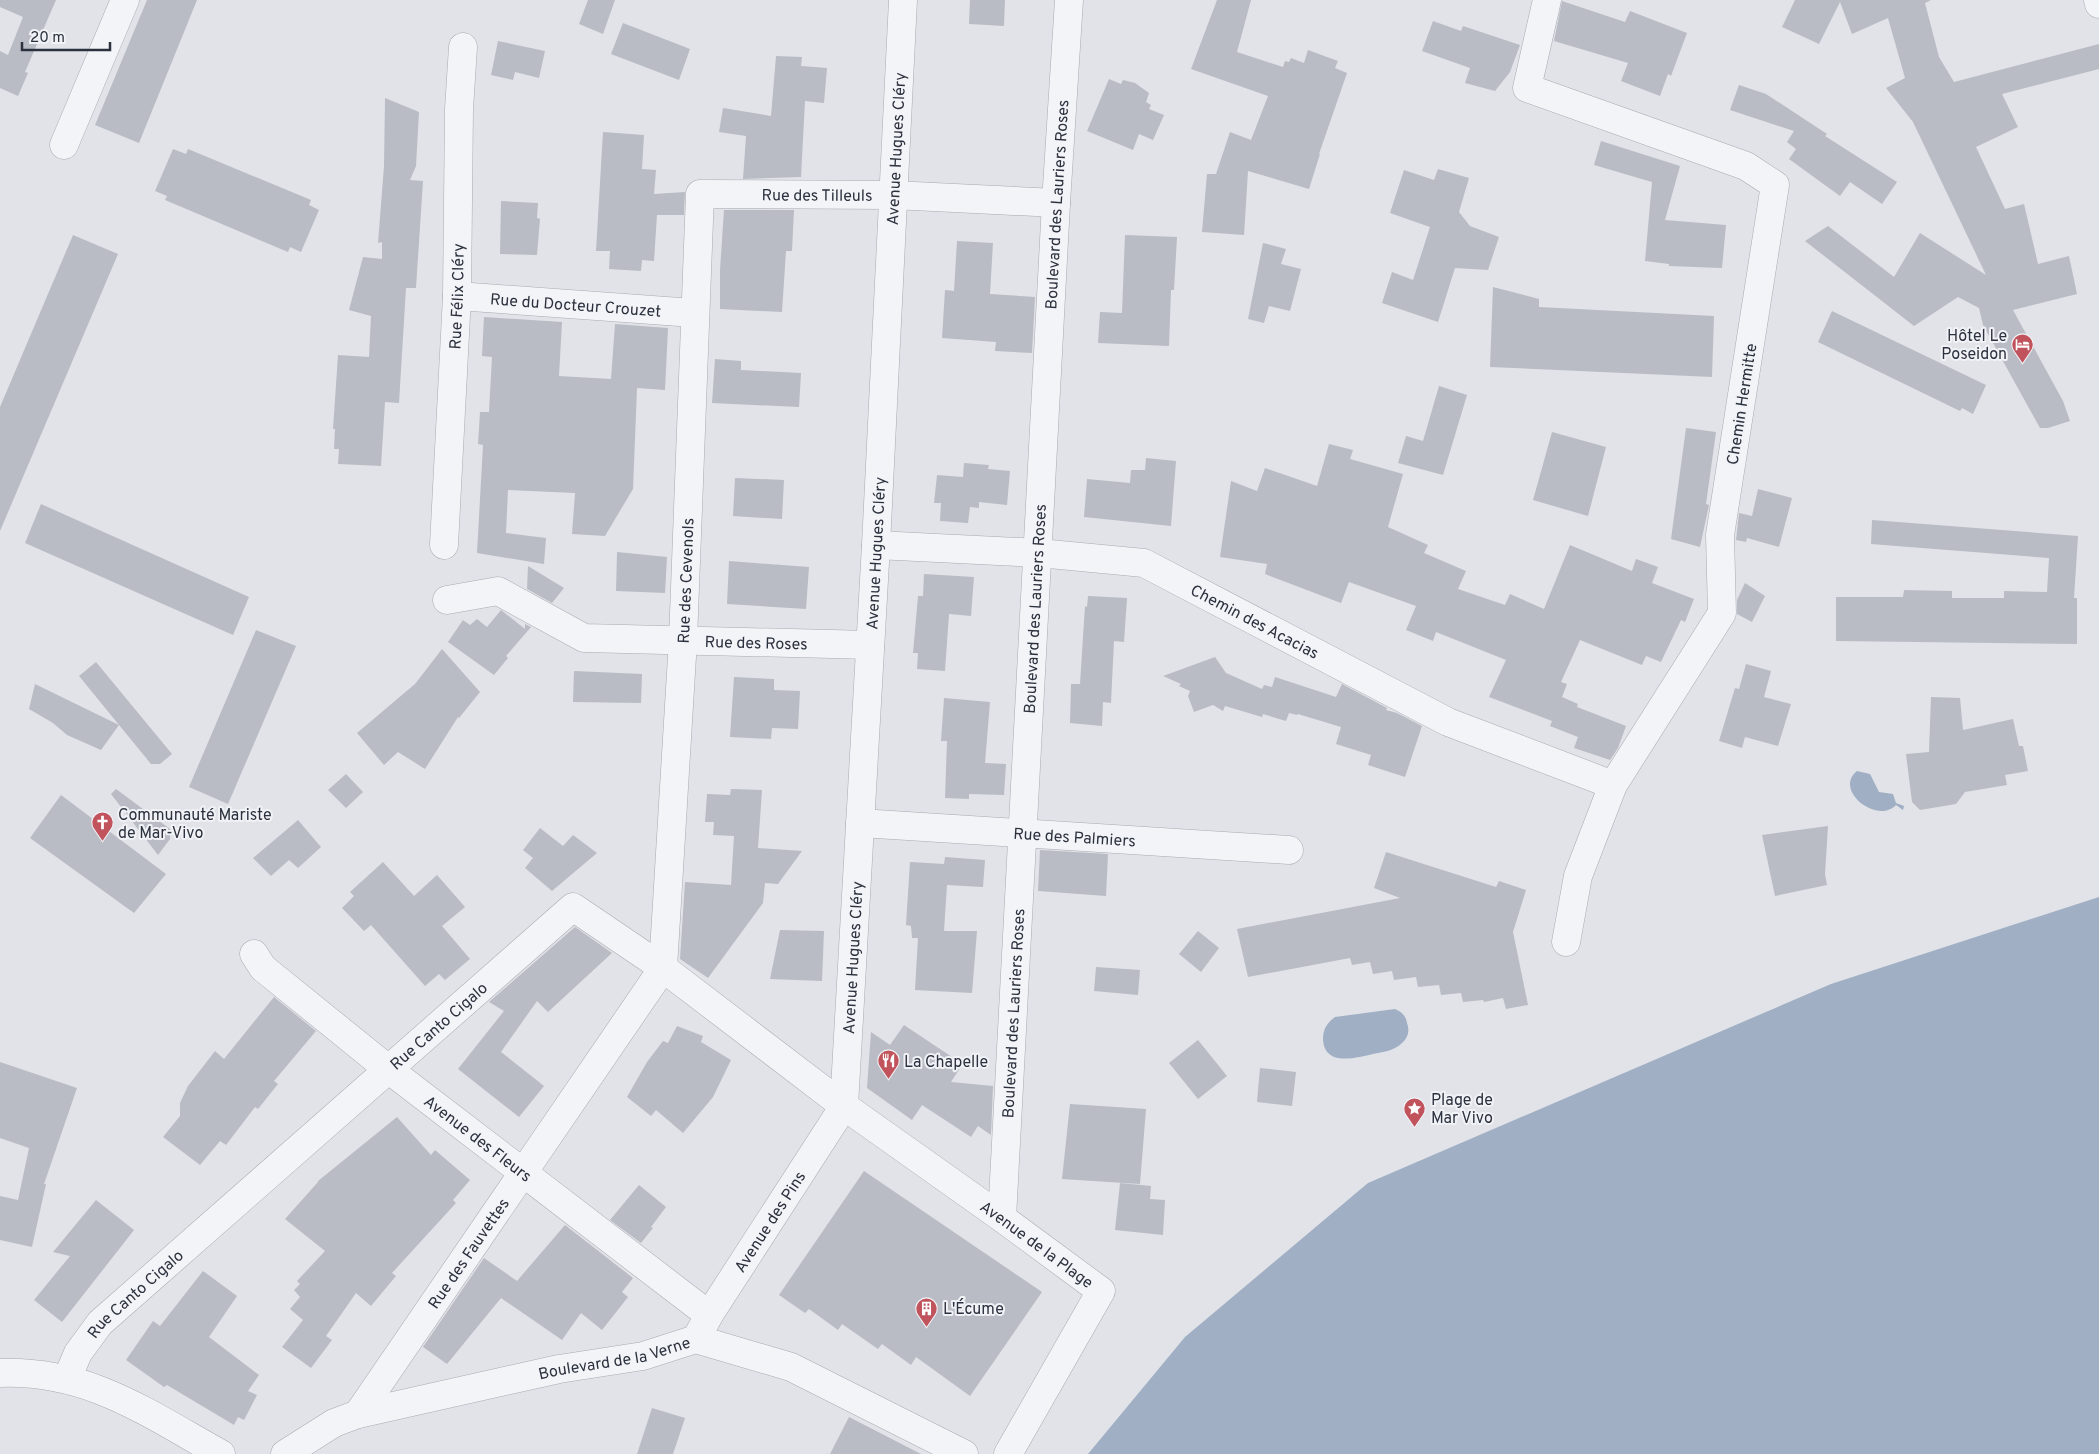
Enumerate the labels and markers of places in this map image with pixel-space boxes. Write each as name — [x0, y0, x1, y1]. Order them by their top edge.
place label: Hôtel Le Poseidon — [1941, 327, 2007, 365]
hotel icon: Hôtel Le Poseidon — [2011, 332, 2035, 363]
place label: Communauté Mariste de Mar-Vivo — [118, 806, 272, 844]
church icon: Communauté Mariste de Mar-Vivo — [90, 811, 114, 842]
restaurant icon: La Chapelle — [876, 1049, 900, 1080]
place label: La Chapelle — [904, 1053, 988, 1073]
place label: Plage de Mar Vivo — [1431, 1091, 1493, 1129]
place icon: Plage de Mar Vivo — [1403, 1096, 1427, 1127]
building icon: L'Écume — [915, 1296, 939, 1327]
place label: L'Écume — [943, 1298, 1004, 1320]

